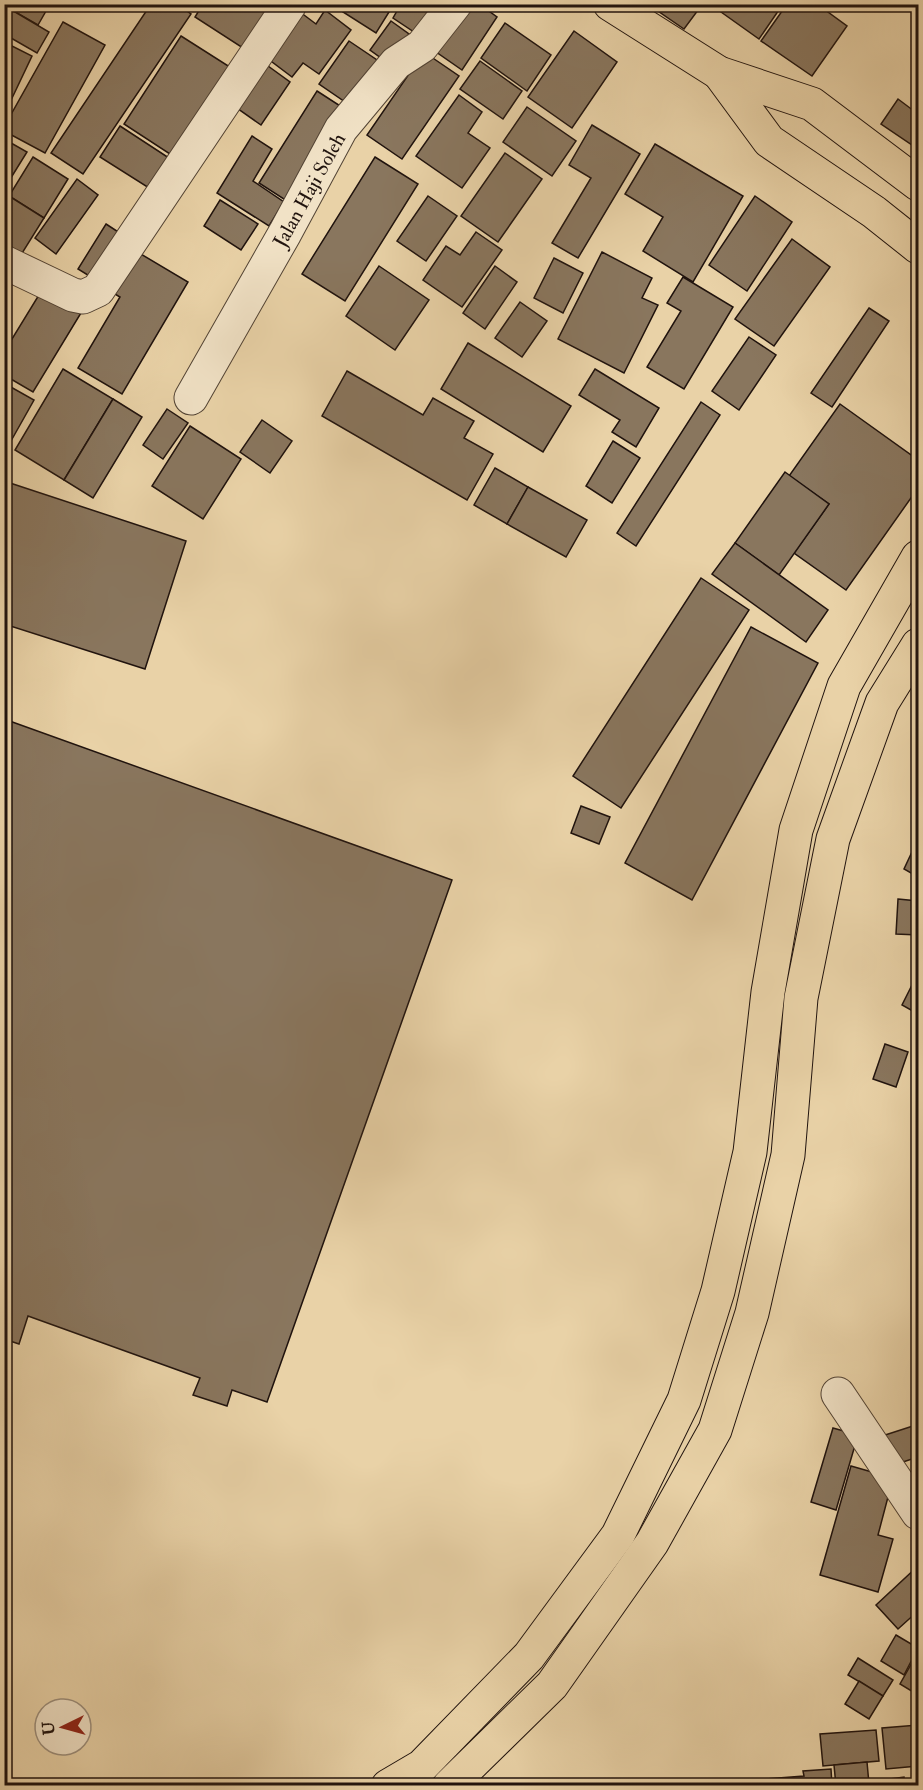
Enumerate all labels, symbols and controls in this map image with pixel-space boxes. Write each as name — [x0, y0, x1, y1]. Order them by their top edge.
street label: Jalan Haji Soleh — [267, 128, 351, 253]
north arrow — [33, 1697, 93, 1757]
text: U — [38, 1720, 60, 1736]

